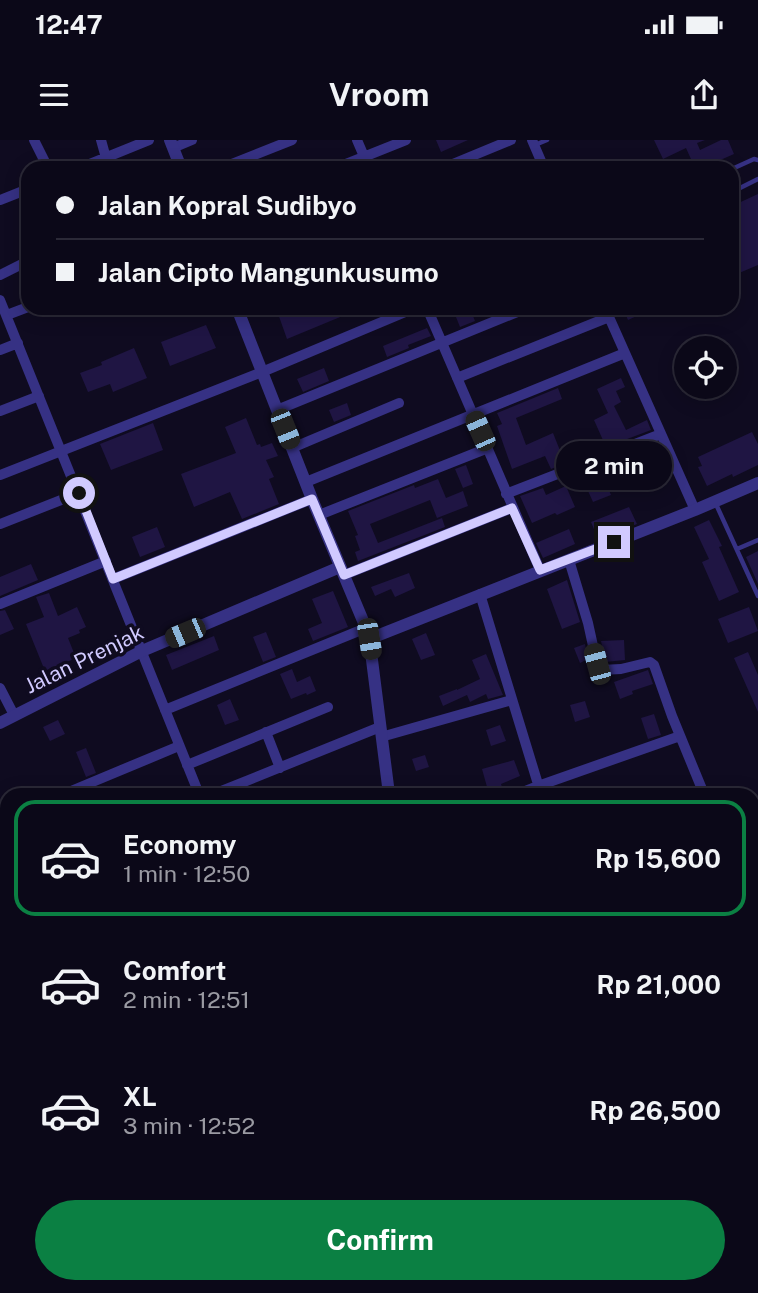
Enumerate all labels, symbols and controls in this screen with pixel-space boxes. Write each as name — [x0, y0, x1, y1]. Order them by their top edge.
text: 12:47 — [35, 9, 103, 40]
icon: menu — [35, 76, 73, 114]
text: Vroom — [329, 76, 429, 113]
icon: share — [685, 76, 723, 114]
text: Jalan Kopral Sudibyo — [98, 190, 357, 221]
text: Jalan Cipto Mangunkusumo — [98, 257, 439, 288]
map controls — [674, 336, 737, 399]
button: locate — [674, 336, 737, 399]
car — [268, 406, 303, 452]
car — [462, 408, 499, 454]
callout: 2 min — [556, 440, 672, 490]
text: 2 min — [584, 452, 644, 479]
route start — [63, 477, 95, 509]
route end — [598, 526, 630, 558]
car — [162, 615, 209, 651]
car — [356, 617, 383, 661]
street label: Jalan Prenjak — [20, 619, 148, 699]
car — [582, 641, 613, 687]
icon: car — [39, 827, 102, 890]
text: Economy — [123, 829, 236, 860]
text: Rp 15,600 — [595, 843, 721, 874]
text: 1 min · 12:50 — [123, 860, 250, 887]
icon: car — [39, 953, 102, 1016]
text: Comfort — [123, 955, 226, 986]
text: Rp 21,000 — [596, 969, 721, 1000]
text: 2 min · 12:51 — [123, 986, 250, 1013]
icon: car — [39, 1079, 102, 1142]
text: XL — [123, 1081, 157, 1112]
text: Rp 26,500 — [590, 1095, 721, 1126]
text: 3 min · 12:52 — [123, 1112, 255, 1139]
button: Confirm — [35, 1200, 725, 1280]

